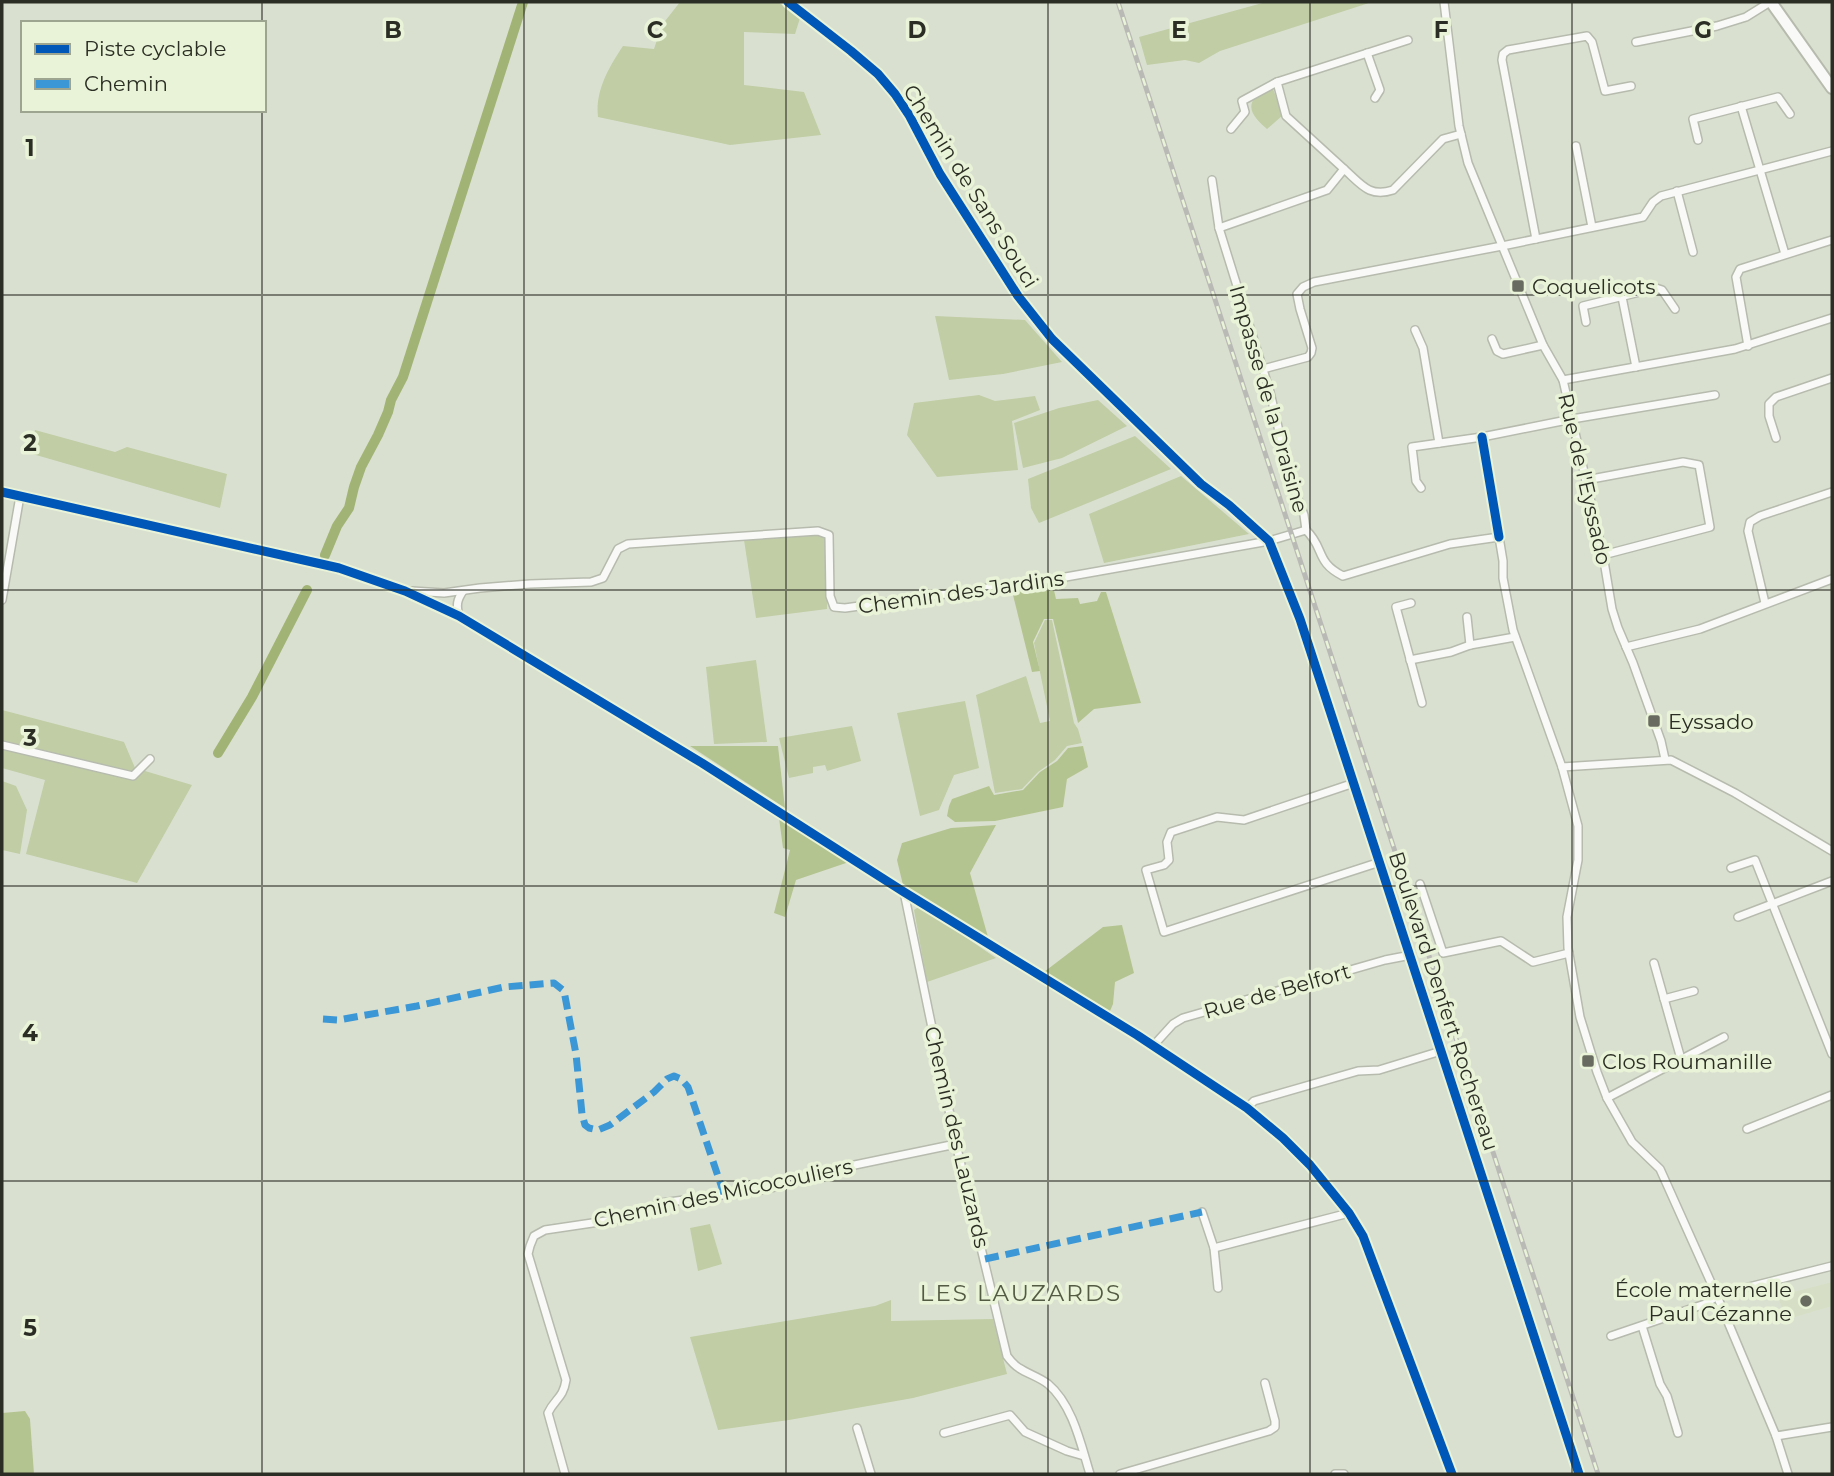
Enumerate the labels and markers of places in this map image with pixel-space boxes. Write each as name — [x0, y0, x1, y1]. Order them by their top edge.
place label: Coquelicots — [1532, 274, 1656, 299]
marker: Coquelicots — [1510, 278, 1526, 294]
place label: Eyssado — [1668, 709, 1754, 734]
marker: Eyssado — [1646, 713, 1662, 729]
place label: Clos Roumanille — [1602, 1049, 1772, 1074]
marker: Clos Roumanille — [1580, 1053, 1596, 1069]
place label: École maternelle Paul Cézanne — [1615, 1277, 1792, 1326]
marker: École maternelle Paul Cézanne — [1798, 1293, 1814, 1309]

